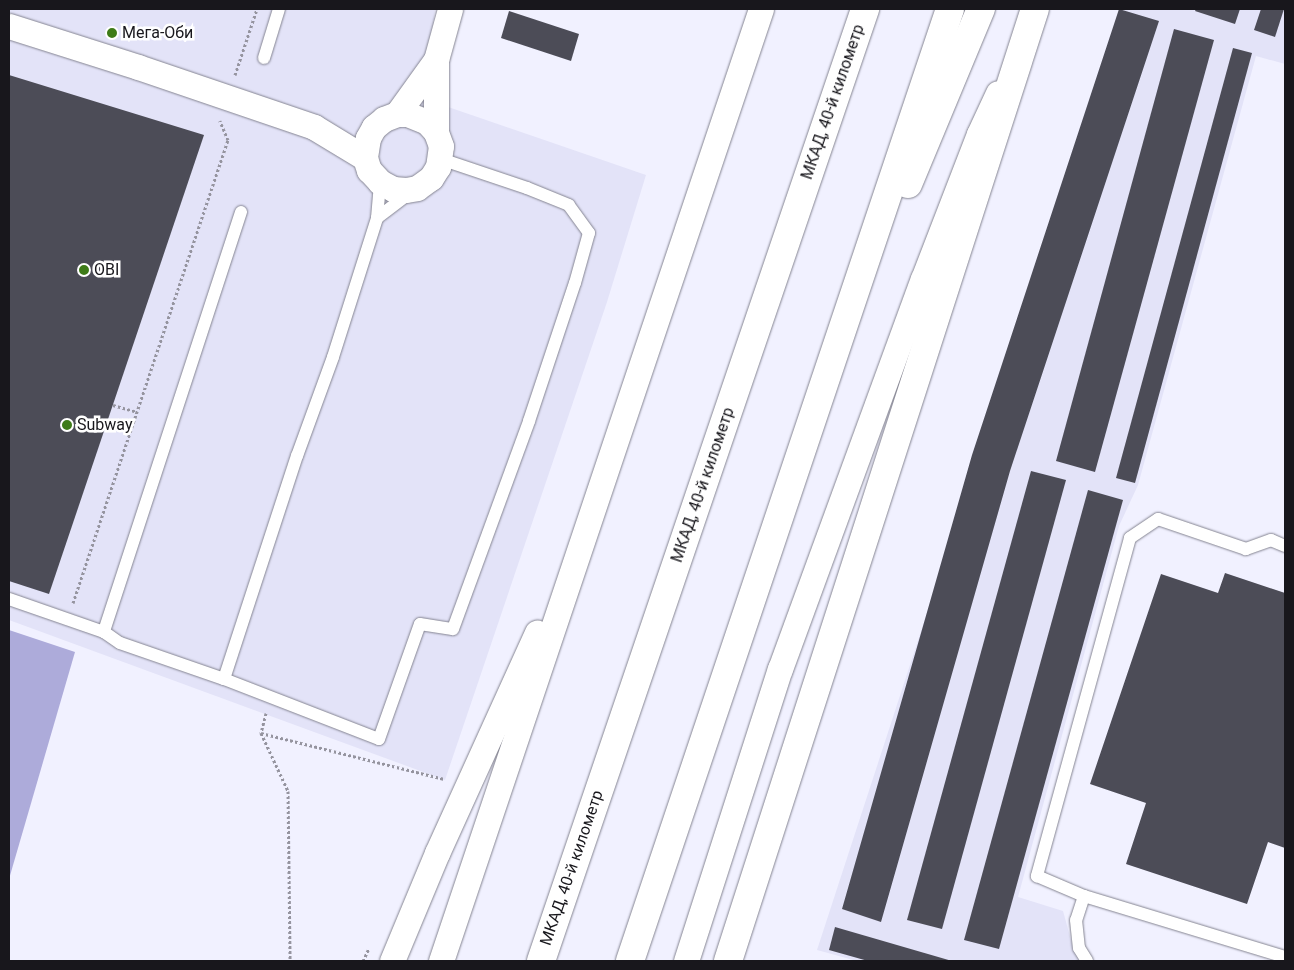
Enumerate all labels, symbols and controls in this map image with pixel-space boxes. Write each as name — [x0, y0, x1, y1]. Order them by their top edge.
street label: МКАД, 40-й километр — [797, 22, 869, 182]
place label: Мега-Оби — [122, 23, 193, 43]
marker: Мега-Оби — [106, 27, 118, 39]
place label: OBI — [94, 260, 119, 280]
marker: OBI — [78, 264, 90, 276]
street label: МКАД, 40-й километр — [667, 405, 739, 565]
place label: Subway — [77, 415, 132, 435]
marker: Subway — [61, 419, 73, 431]
street label: МКАД, 40-й километр — [536, 788, 608, 948]

